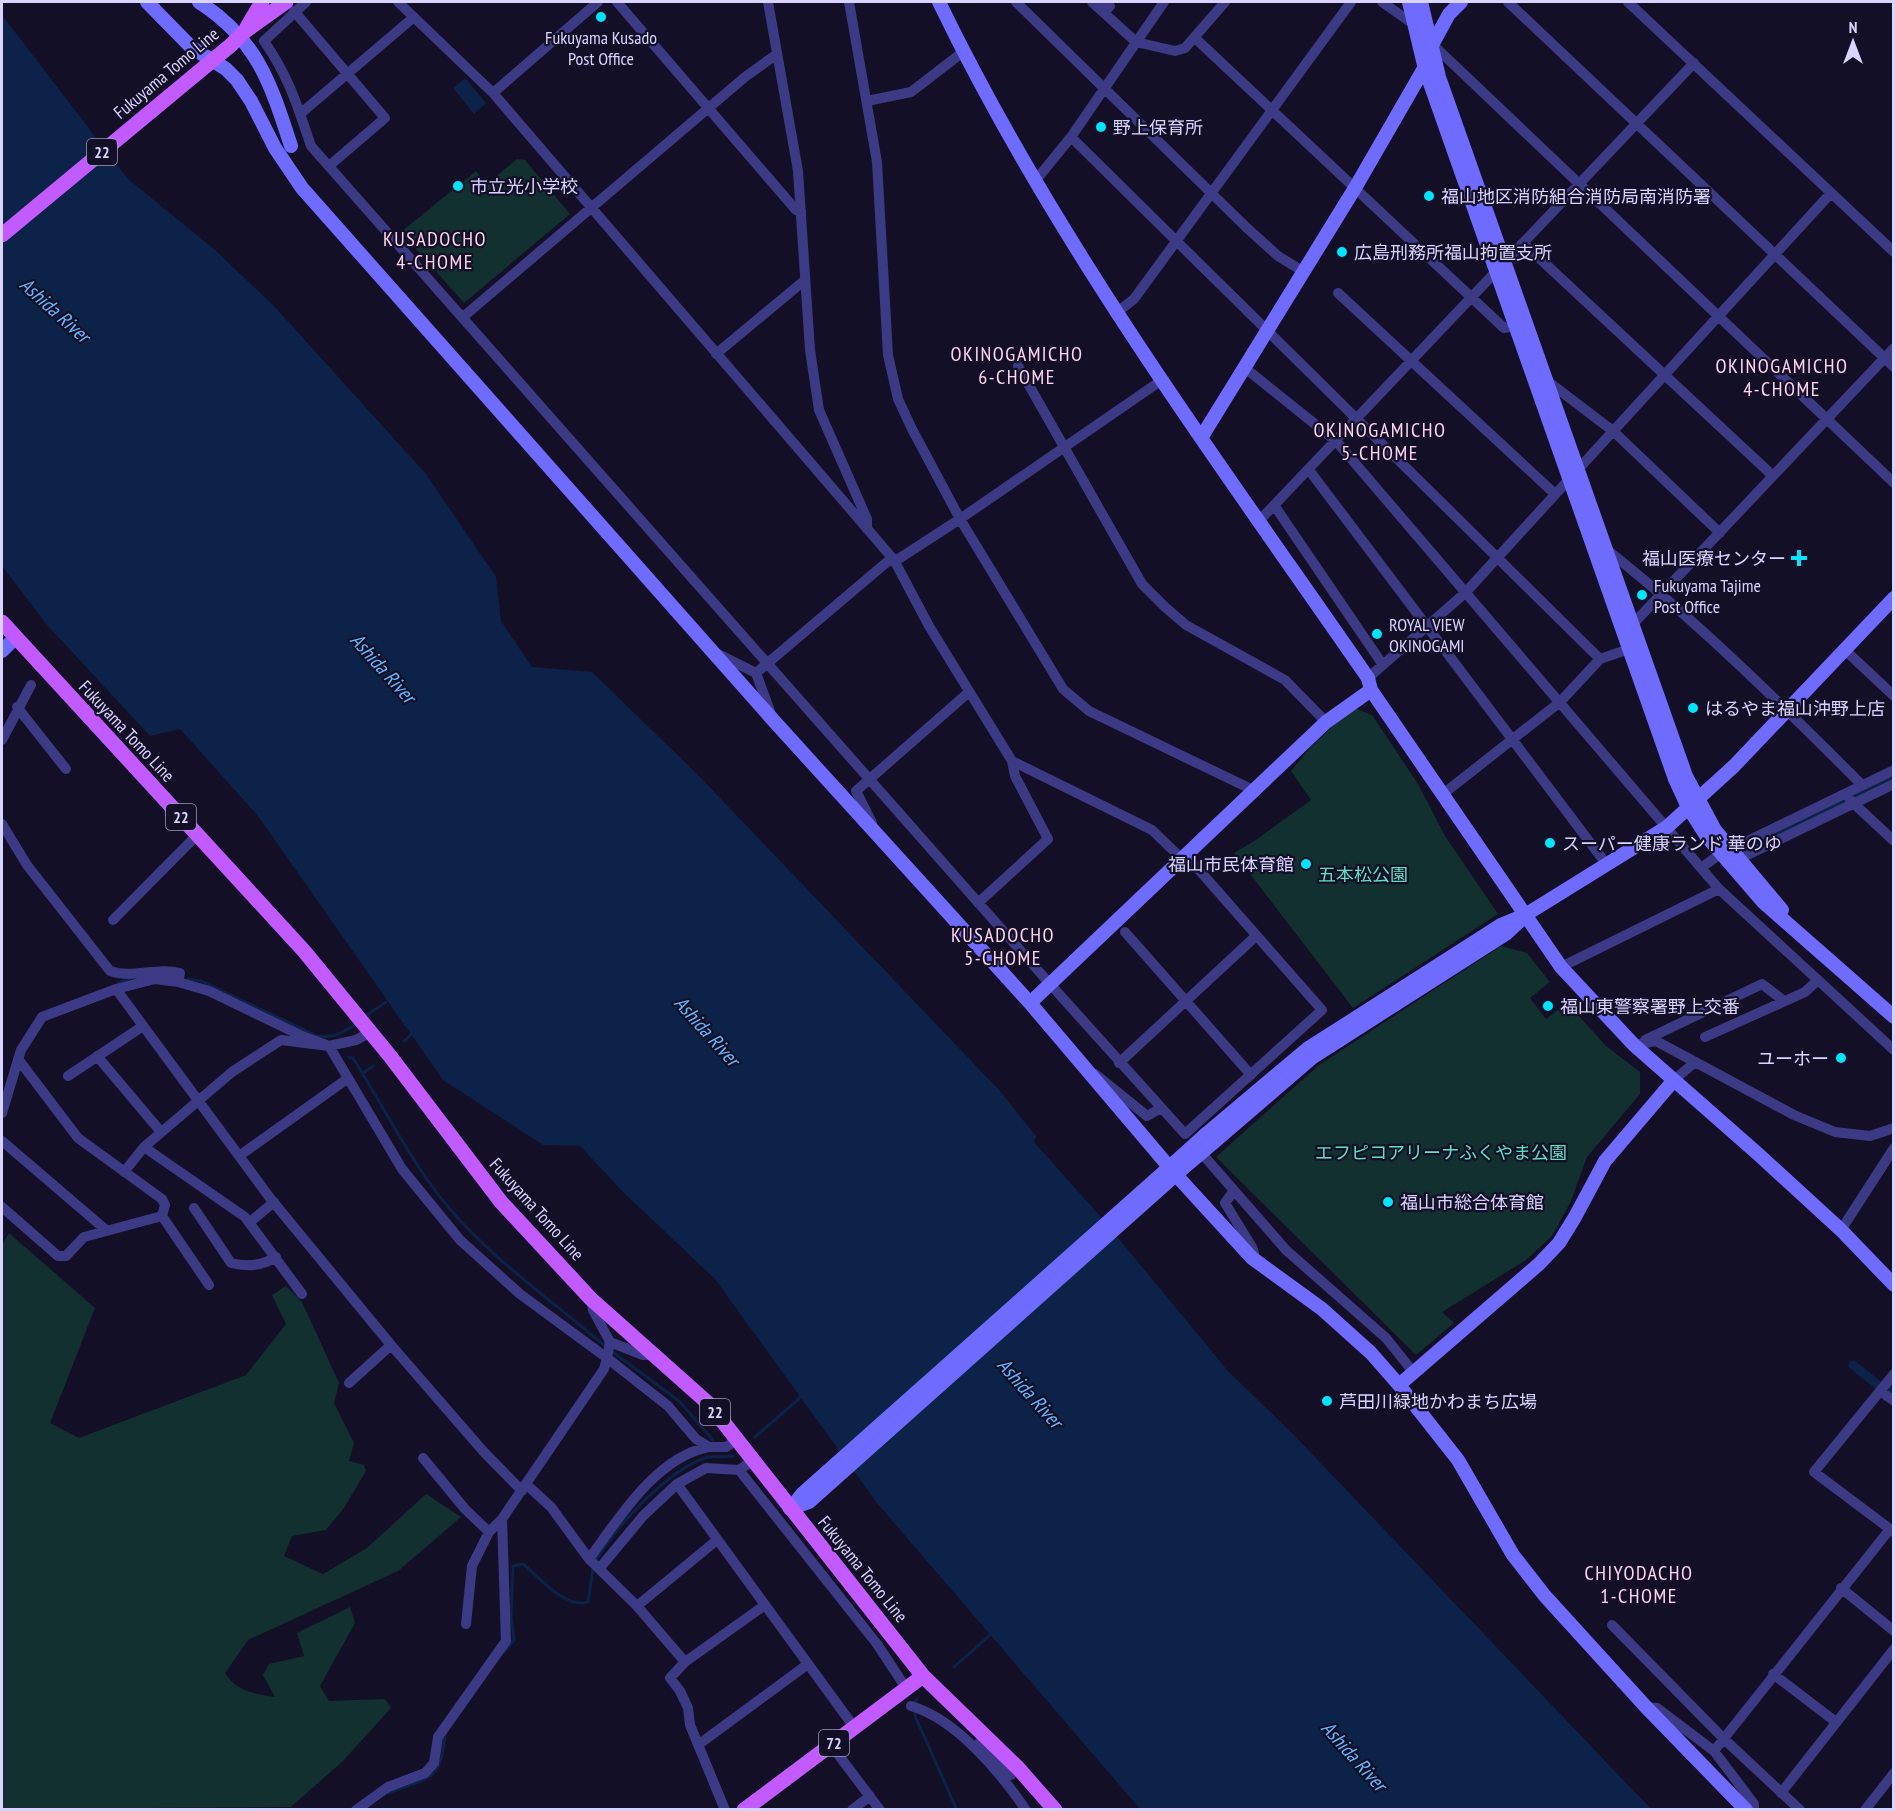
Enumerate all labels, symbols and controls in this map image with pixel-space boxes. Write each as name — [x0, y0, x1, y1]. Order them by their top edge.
marker: Fukuyama Kusado Post Office — [594, 10, 608, 24]
north arrow — [1823, 12, 1883, 72]
text: N — [1849, 17, 1857, 37]
street label: Fukuyama Tomo Line — [109, 22, 223, 124]
place label: Fukuyama Kusado Post Office — [545, 26, 657, 70]
place label: 野上保育所 — [1113, 116, 1203, 139]
marker: 野上保育所 — [1094, 120, 1108, 134]
road number: 22 — [87, 139, 117, 165]
place label: 市立光小学校 — [470, 175, 578, 198]
marker: 市立光小学校 — [451, 179, 465, 193]
place label: 福山地区消防組合消防局南消防署 — [1441, 185, 1711, 208]
marker: 福山地区消防組合消防局南消防署 — [1422, 189, 1436, 203]
district label: KUSADOCHO 4-CHOME — [383, 226, 487, 275]
place label: 広島刑務所福山拘置支所 — [1354, 241, 1552, 264]
marker: 広島刑務所福山拘置支所 — [1335, 245, 1349, 259]
water label: Ashida River — [14, 272, 97, 350]
district label: OKINOGAMICHO 6-CHOME — [951, 341, 1083, 390]
district label: OKINOGAMICHO 4-CHOME — [1716, 353, 1848, 402]
district label: OKINOGAMICHO 5-CHOME — [1314, 417, 1446, 466]
place label: 福山医療センター — [1642, 547, 1786, 570]
marker: 福山医療センター — [1790, 549, 1808, 567]
place label: Fukuyama Tajime Post Office — [1654, 574, 1761, 618]
marker: Fukuyama Tajime Post Office — [1635, 588, 1649, 602]
place label: ROYAL VIEW OKINOGAMI — [1389, 613, 1465, 657]
water label: Ashida River — [345, 627, 423, 710]
marker: ROYAL VIEW OKINOGAMI — [1370, 627, 1384, 641]
street label: Fukuyama Tomo Line — [74, 676, 180, 786]
place label: はるやま福山沖野上店 — [1705, 697, 1885, 720]
marker: はるやま福山沖野上店 — [1686, 701, 1700, 715]
road number: 22 — [166, 804, 196, 830]
place label: スーパー健康ランド 華のゆ — [1562, 832, 1782, 855]
marker: スーパー健康ランド 華のゆ — [1543, 836, 1557, 850]
place label: 福山市民体育館 — [1168, 853, 1294, 876]
marker: 福山市民体育館 — [1299, 857, 1313, 871]
park label: 五本松公園 — [1318, 863, 1408, 886]
district label: KUSADOCHO 5-CHOME — [951, 922, 1055, 971]
water label: Ashida River — [669, 990, 747, 1073]
place label: 福山東警察署野上交番 — [1560, 995, 1740, 1018]
marker: 福山東警察署野上交番 — [1541, 999, 1555, 1013]
place label: ユーホー — [1757, 1047, 1829, 1070]
marker: ユーホー — [1834, 1051, 1848, 1065]
park label: エフピコアリーナふくやま公園 — [1315, 1141, 1567, 1164]
street label: Fukuyama Tomo Line — [485, 1153, 589, 1265]
place label: 福山市総合体育館 — [1400, 1191, 1544, 1214]
marker: 福山市総合体育館 — [1381, 1195, 1395, 1209]
water label: Ashida River — [992, 1352, 1070, 1435]
place label: 芦田川緑地かわまち広場 — [1339, 1390, 1537, 1413]
marker: 芦田川緑地かわまち広場 — [1320, 1394, 1334, 1408]
road number: 22 — [700, 1399, 730, 1425]
street label: Fukuyama Tomo Line — [813, 1511, 913, 1627]
district label: CHIYODACHO 1-CHOME — [1585, 1560, 1693, 1609]
water label: Ashida River — [1316, 1715, 1394, 1798]
road number: 72 — [819, 1730, 849, 1756]

